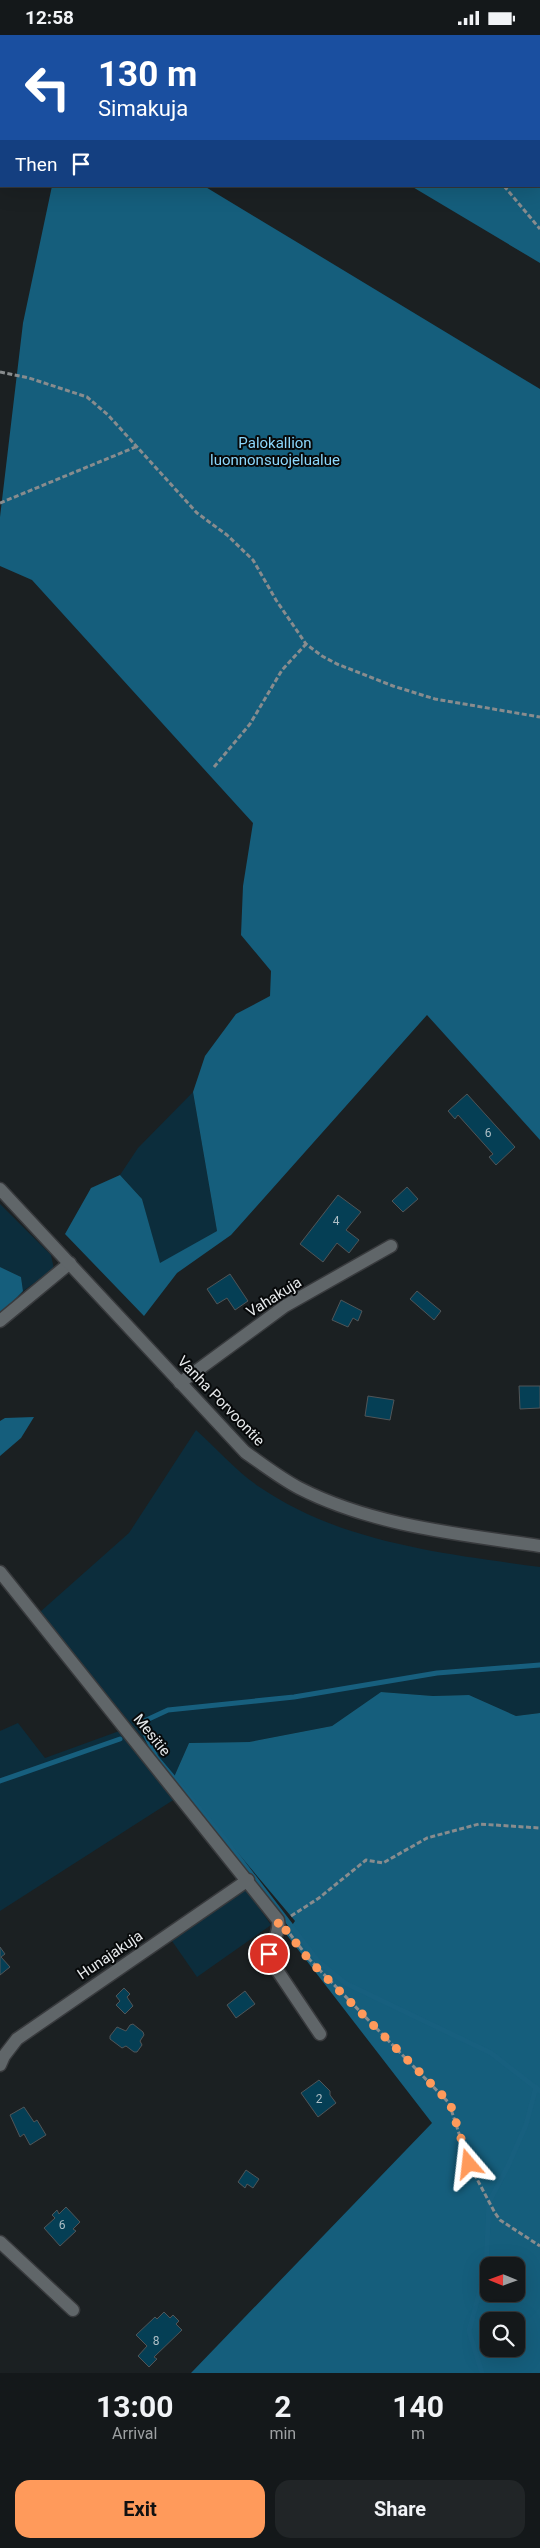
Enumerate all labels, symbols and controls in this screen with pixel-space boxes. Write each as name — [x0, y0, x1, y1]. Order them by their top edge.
text: 12:58 — [25, 6, 74, 29]
text: 130 m — [98, 54, 197, 95]
icon: left — [15, 55, 80, 120]
text: Simakuja — [98, 96, 188, 121]
icon: arrive — [67, 150, 95, 178]
text: Then — [15, 153, 57, 176]
park label: Palokallion luonnonsuojelualue — [210, 434, 340, 469]
house number: 6 — [485, 1126, 492, 1140]
house number: 4 — [333, 1214, 340, 1228]
street label: Vahakuja — [243, 1273, 305, 1321]
street label: Vanha Porvoontie — [174, 1352, 268, 1450]
street label: Mesitie — [130, 1710, 174, 1760]
street label: Hunajakuja — [74, 1927, 146, 1983]
pin — [248, 1933, 290, 1975]
icon: arrive — [255, 1940, 283, 1968]
house number: 2 — [316, 2092, 323, 2106]
position arrow — [442, 2137, 494, 2189]
house number: 6 — [59, 2218, 66, 2232]
north arrow — [480, 2257, 525, 2303]
map controls — [480, 2257, 525, 2357]
button: search — [480, 2312, 525, 2357]
house number: 8 — [153, 2334, 160, 2348]
text: 13:00 — [96, 2389, 173, 2424]
text: 2 — [274, 2389, 291, 2424]
text: 140 — [392, 2389, 444, 2424]
text: Arrival — [112, 2424, 157, 2443]
text: min — [269, 2424, 296, 2443]
text: m — [411, 2424, 425, 2443]
button: Exit — [15, 2480, 265, 2538]
button: Share — [275, 2480, 525, 2538]

